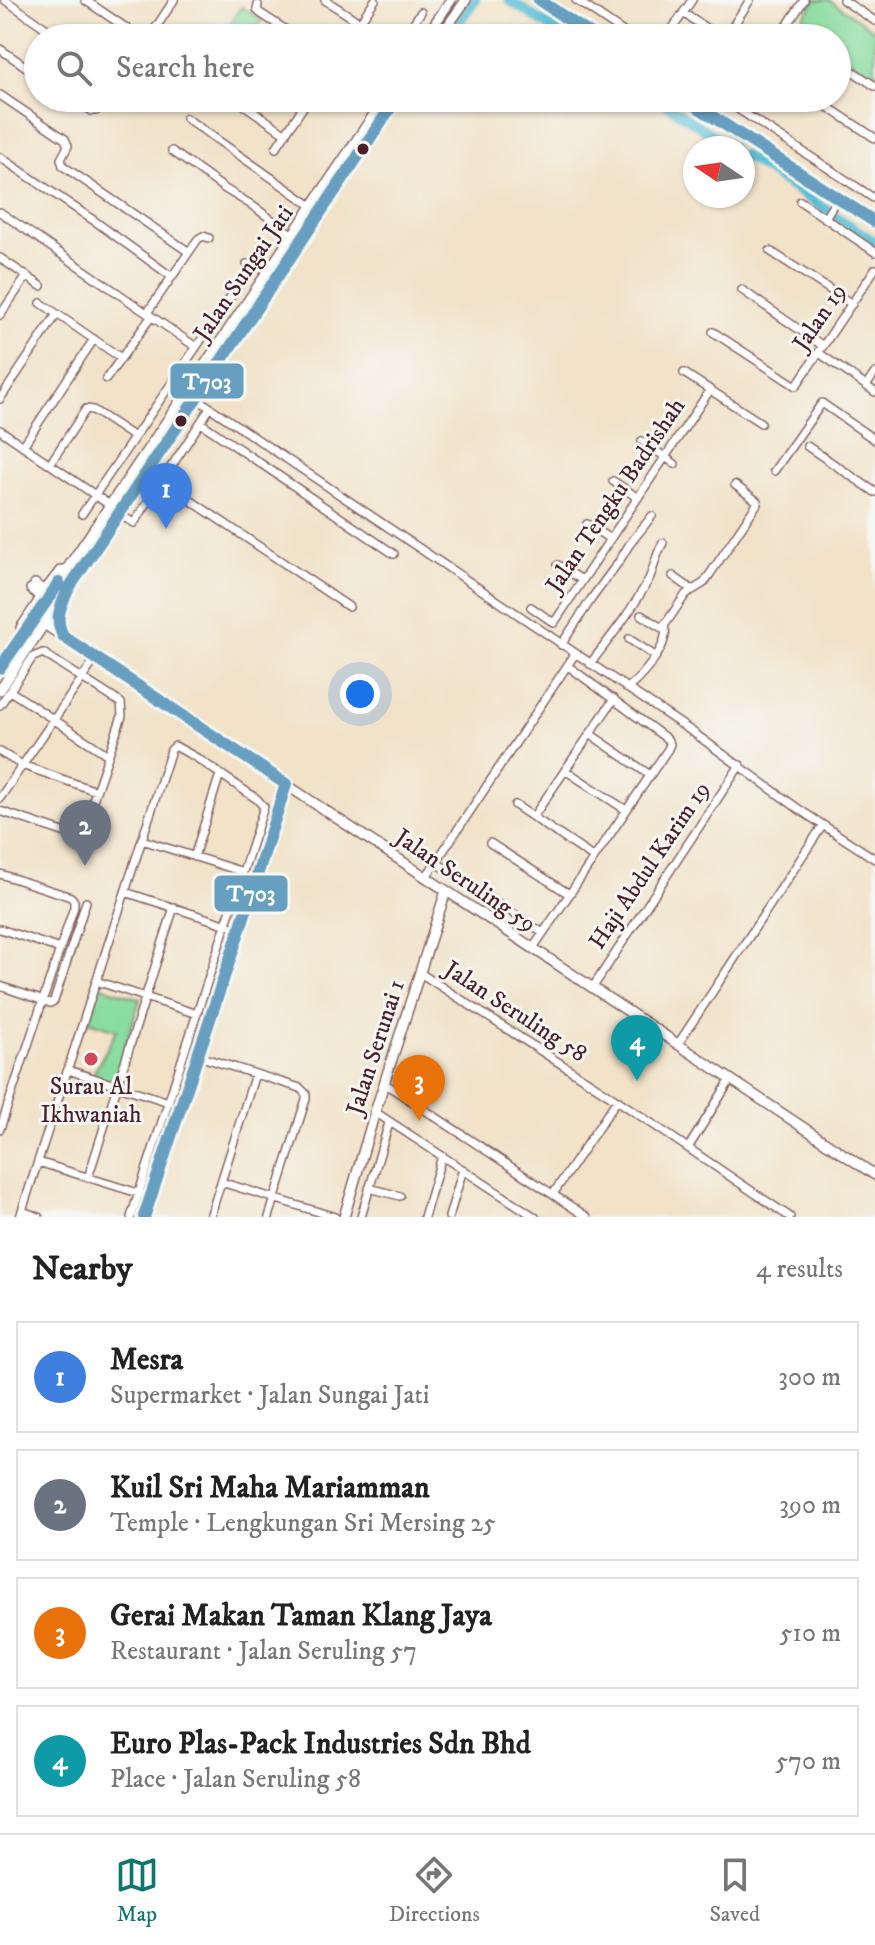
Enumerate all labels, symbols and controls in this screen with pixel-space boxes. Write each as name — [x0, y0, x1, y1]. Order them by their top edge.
search box — [24, 24, 851, 112]
icon: search — [52, 46, 96, 90]
text: Search here — [116, 50, 255, 87]
north arrow — [683, 136, 755, 208]
unlabelled marker — [355, 141, 371, 157]
street label: Jalan Sungai Jati — [186, 200, 300, 349]
street label: Jalan 19 — [785, 278, 853, 359]
line badge: T703 — [169, 362, 245, 400]
text: T703 — [182, 369, 231, 396]
street label: Jalan Tengku Badrishah — [538, 392, 692, 600]
unlabelled marker — [173, 413, 189, 429]
pin: 1 — [140, 463, 192, 529]
your location — [340, 674, 380, 714]
street label: Haji Abdul Karim 19 — [583, 776, 717, 955]
pin: 2 — [59, 800, 111, 866]
street label: Jalan Seruling 59 — [387, 821, 542, 939]
line badge: T703 — [213, 874, 289, 913]
text: T703 — [226, 881, 275, 908]
street label: Jalan Seruling 58 — [437, 953, 592, 1069]
street label: Jalan Serunai 1 — [339, 976, 412, 1121]
pin: 4 — [611, 1015, 663, 1081]
marker: Surau Al Ikhwaniah — [82, 1050, 100, 1068]
pin: 3 — [393, 1055, 445, 1121]
place label: Surau Al Ikhwaniah — [40, 1072, 142, 1130]
text: Nearby — [32, 1248, 133, 1290]
text: 4 results — [756, 1253, 843, 1286]
text: Mesra — [110, 1342, 183, 1379]
text: 1 — [55, 1361, 65, 1394]
text: 300 m — [778, 1361, 841, 1394]
text: Supermarket · Jalan Sungai Jati — [110, 1379, 430, 1412]
text: Kuil Sri Maha Mariamman — [110, 1470, 430, 1507]
text: 2 — [54, 1489, 66, 1522]
text: 390 m — [779, 1489, 841, 1522]
text: Temple · Lengkungan Sri Mersing 25 — [110, 1507, 496, 1540]
text: Gerai Makan Taman Klang Jaya — [110, 1598, 492, 1635]
text: 3 — [55, 1617, 65, 1650]
text: 510 m — [780, 1617, 841, 1650]
text: Restaurant · Jalan Seruling 57 — [110, 1635, 417, 1668]
text: Euro Plas-Pack Industries Sdn Bhd — [110, 1726, 531, 1763]
text: 4 — [53, 1745, 67, 1778]
text: 570 m — [775, 1745, 841, 1778]
text: Place · Jalan Seruling 58 — [110, 1763, 361, 1796]
tab: Map — [115, 1853, 159, 1928]
tab: Directions — [389, 1853, 480, 1928]
tab: Saved — [710, 1853, 760, 1928]

